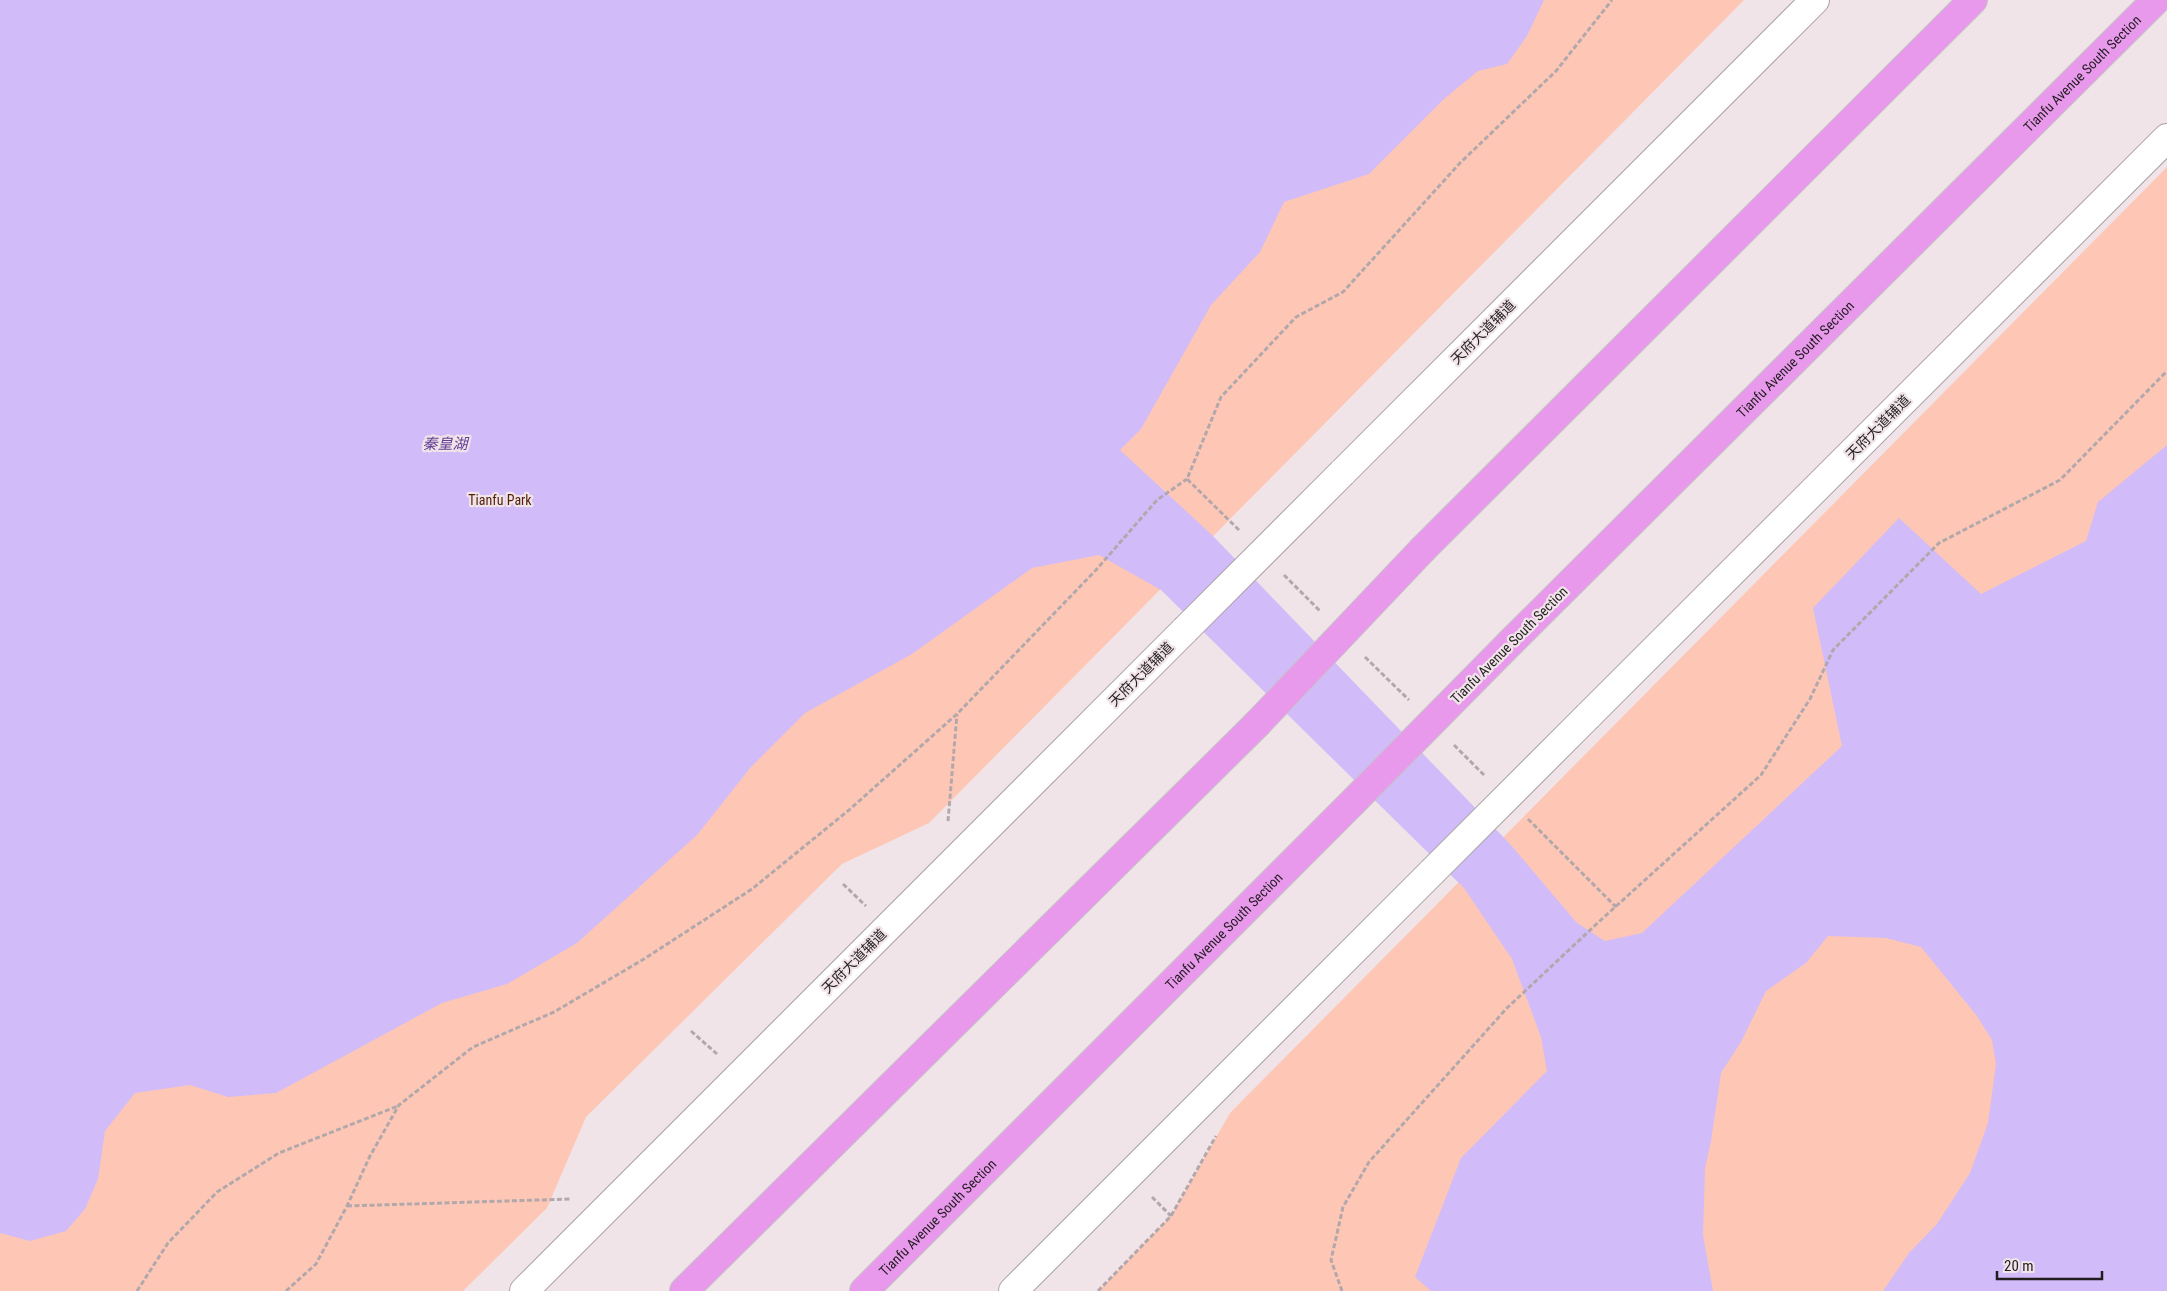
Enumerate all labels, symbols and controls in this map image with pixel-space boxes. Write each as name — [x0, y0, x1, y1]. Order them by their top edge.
street label: Tianfu Avenue South Section — [2020, 12, 2144, 135]
street label: 天府大道辅道 — [1448, 297, 1518, 367]
street label: Tianfu Avenue South Section — [1733, 297, 1857, 421]
street label: 天府大道辅道 — [1843, 392, 1913, 462]
water label: 秦皇湖 — [422, 435, 469, 453]
park label: Tianfu Park — [468, 492, 532, 508]
street label: Tianfu Avenue South Section — [1447, 583, 1571, 707]
street label: 天府大道辅道 — [1106, 639, 1176, 709]
street label: Tianfu Avenue South Section — [1162, 869, 1286, 993]
street label: 天府大道辅道 — [819, 926, 889, 996]
street label: Tianfu Avenue South Section — [876, 1156, 999, 1279]
scale bar — [1997, 1248, 2102, 1280]
text: 20 m — [2004, 1257, 2034, 1275]

